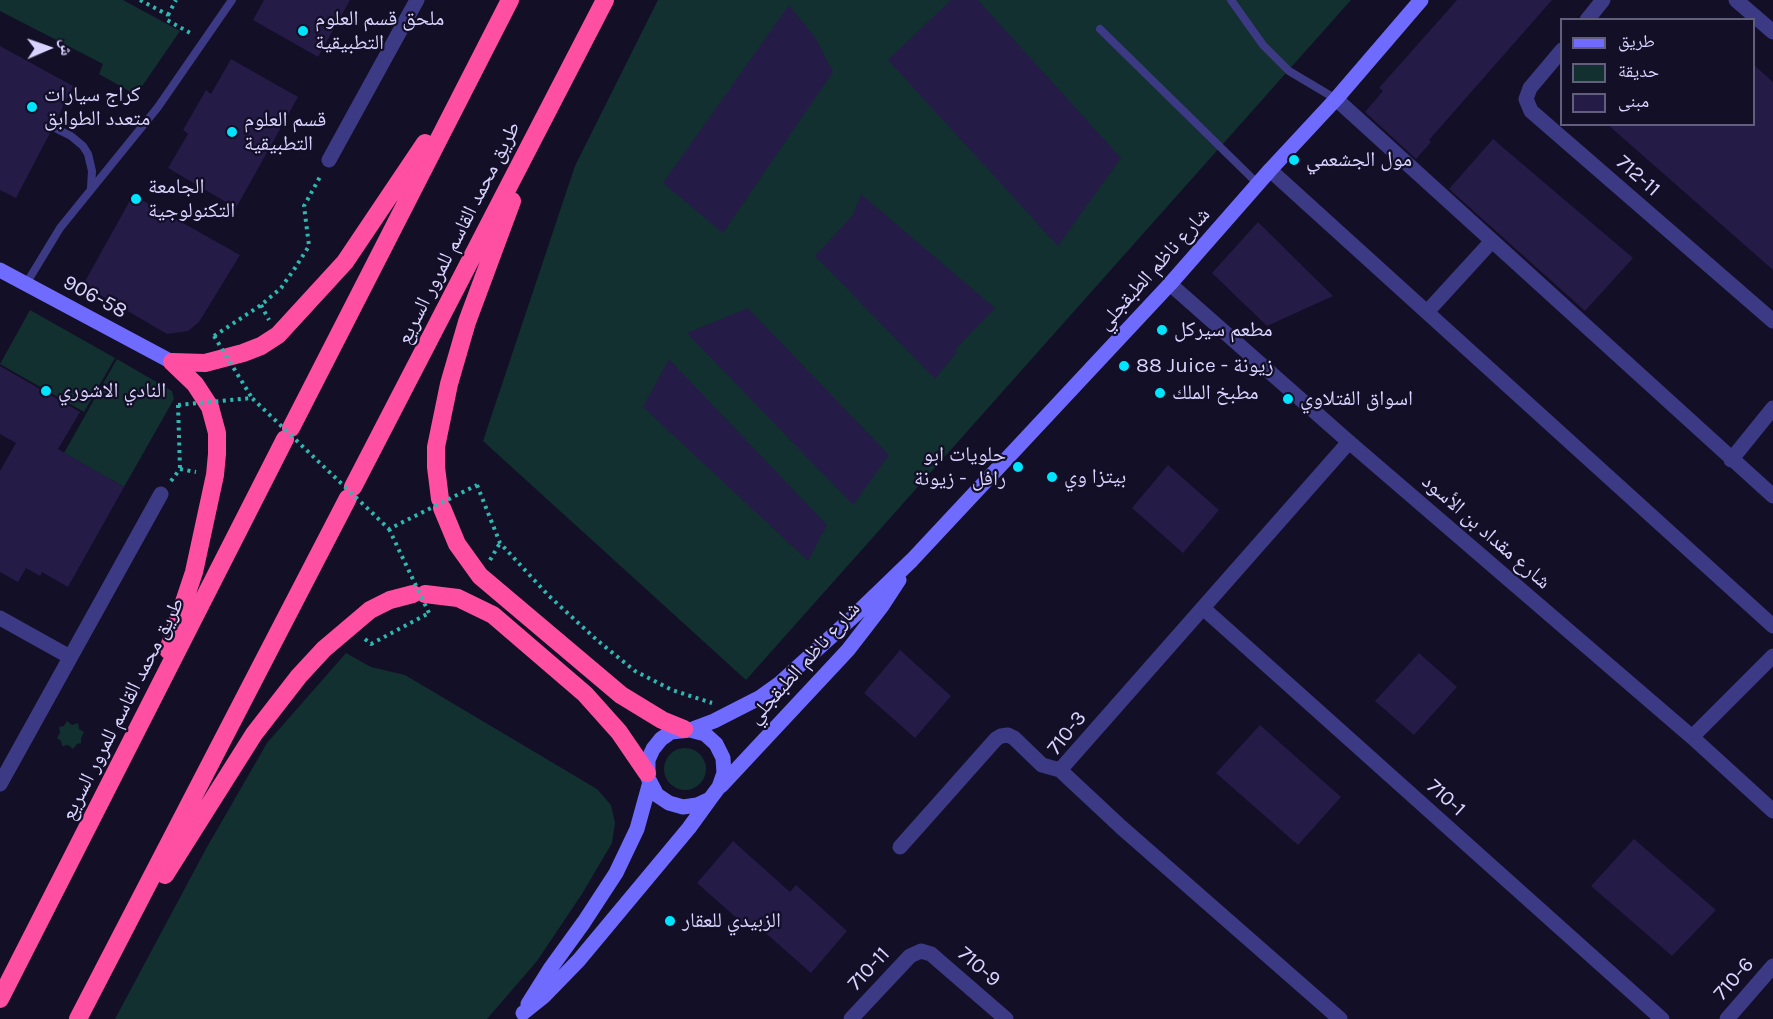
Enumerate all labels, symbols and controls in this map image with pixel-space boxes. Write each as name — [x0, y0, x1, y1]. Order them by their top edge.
place label: ملحق قسم العلوم التطبيقية — [315, 6, 444, 56]
north arrow — [18, 18, 78, 78]
legend — [1560, 18, 1755, 126]
marker: ملحق قسم العلوم التطبيقية — [296, 24, 310, 38]
text: طريق — [1618, 30, 1655, 52]
text: ش — [57, 39, 76, 56]
text: حديقة — [1618, 60, 1659, 82]
place label: كراج سيارات متعدد الطوابق — [44, 82, 150, 132]
text: مبنى — [1618, 90, 1649, 112]
marker: كراج سيارات متعدد الطوابق — [25, 100, 39, 114]
place label: قسم العلوم التطبيقية — [244, 107, 326, 157]
street label: طريق محمد القاسم للمرور السريع — [392, 117, 526, 349]
marker: قسم العلوم التطبيقية — [225, 125, 239, 139]
place label: مول الجشعمي — [1306, 147, 1412, 173]
street label: 712-11 — [1611, 150, 1665, 202]
marker: مول الجشعمي — [1287, 153, 1301, 167]
place label: الجامعة التكنولوجية — [148, 174, 235, 224]
marker: الجامعة التكنولوجية — [129, 192, 143, 206]
street label: شارع ناظم الطبقجلي — [1092, 202, 1216, 336]
street label: 906-58 — [59, 270, 131, 324]
place label: مطعم سيركل — [1174, 317, 1273, 343]
marker: مطعم سيركل — [1155, 323, 1169, 337]
place label: 88 Juice - زيونة — [1136, 353, 1274, 379]
marker: 88 Juice - زيونة — [1117, 359, 1131, 373]
place label: النادي الاشوري — [58, 378, 166, 404]
place label: مطبخ الملك — [1172, 380, 1259, 406]
marker: النادي الاشوري — [39, 384, 53, 398]
marker: مطبخ الملك — [1153, 386, 1167, 400]
place label: اسواق الفتلاوي — [1300, 386, 1413, 412]
marker: اسواق الفتلاوي — [1281, 392, 1295, 406]
place label: حلويات ابو رافل - زيونة — [914, 442, 1006, 492]
marker: حلويات ابو رافل - زيونة — [1011, 460, 1025, 474]
place label: بيتزا وي — [1064, 464, 1126, 490]
street label: شارع مقداد بن الأسود — [1416, 469, 1556, 595]
marker: بيتزا وي — [1045, 470, 1059, 484]
street label: طريق محمد القاسم للمرور السريع — [56, 593, 190, 825]
street label: شارع ناظم الطبقجلي — [742, 596, 866, 730]
street label: 710-3 — [1042, 706, 1092, 760]
street label: 710-1 — [1421, 774, 1471, 822]
place label: الزبيدي للعقار — [682, 908, 781, 934]
marker: الزبيدي للعقار — [663, 914, 677, 928]
street label: 710-9 — [952, 941, 1006, 993]
street label: 710-11 — [843, 942, 895, 996]
street label: 710-6 — [1709, 952, 1759, 1006]

